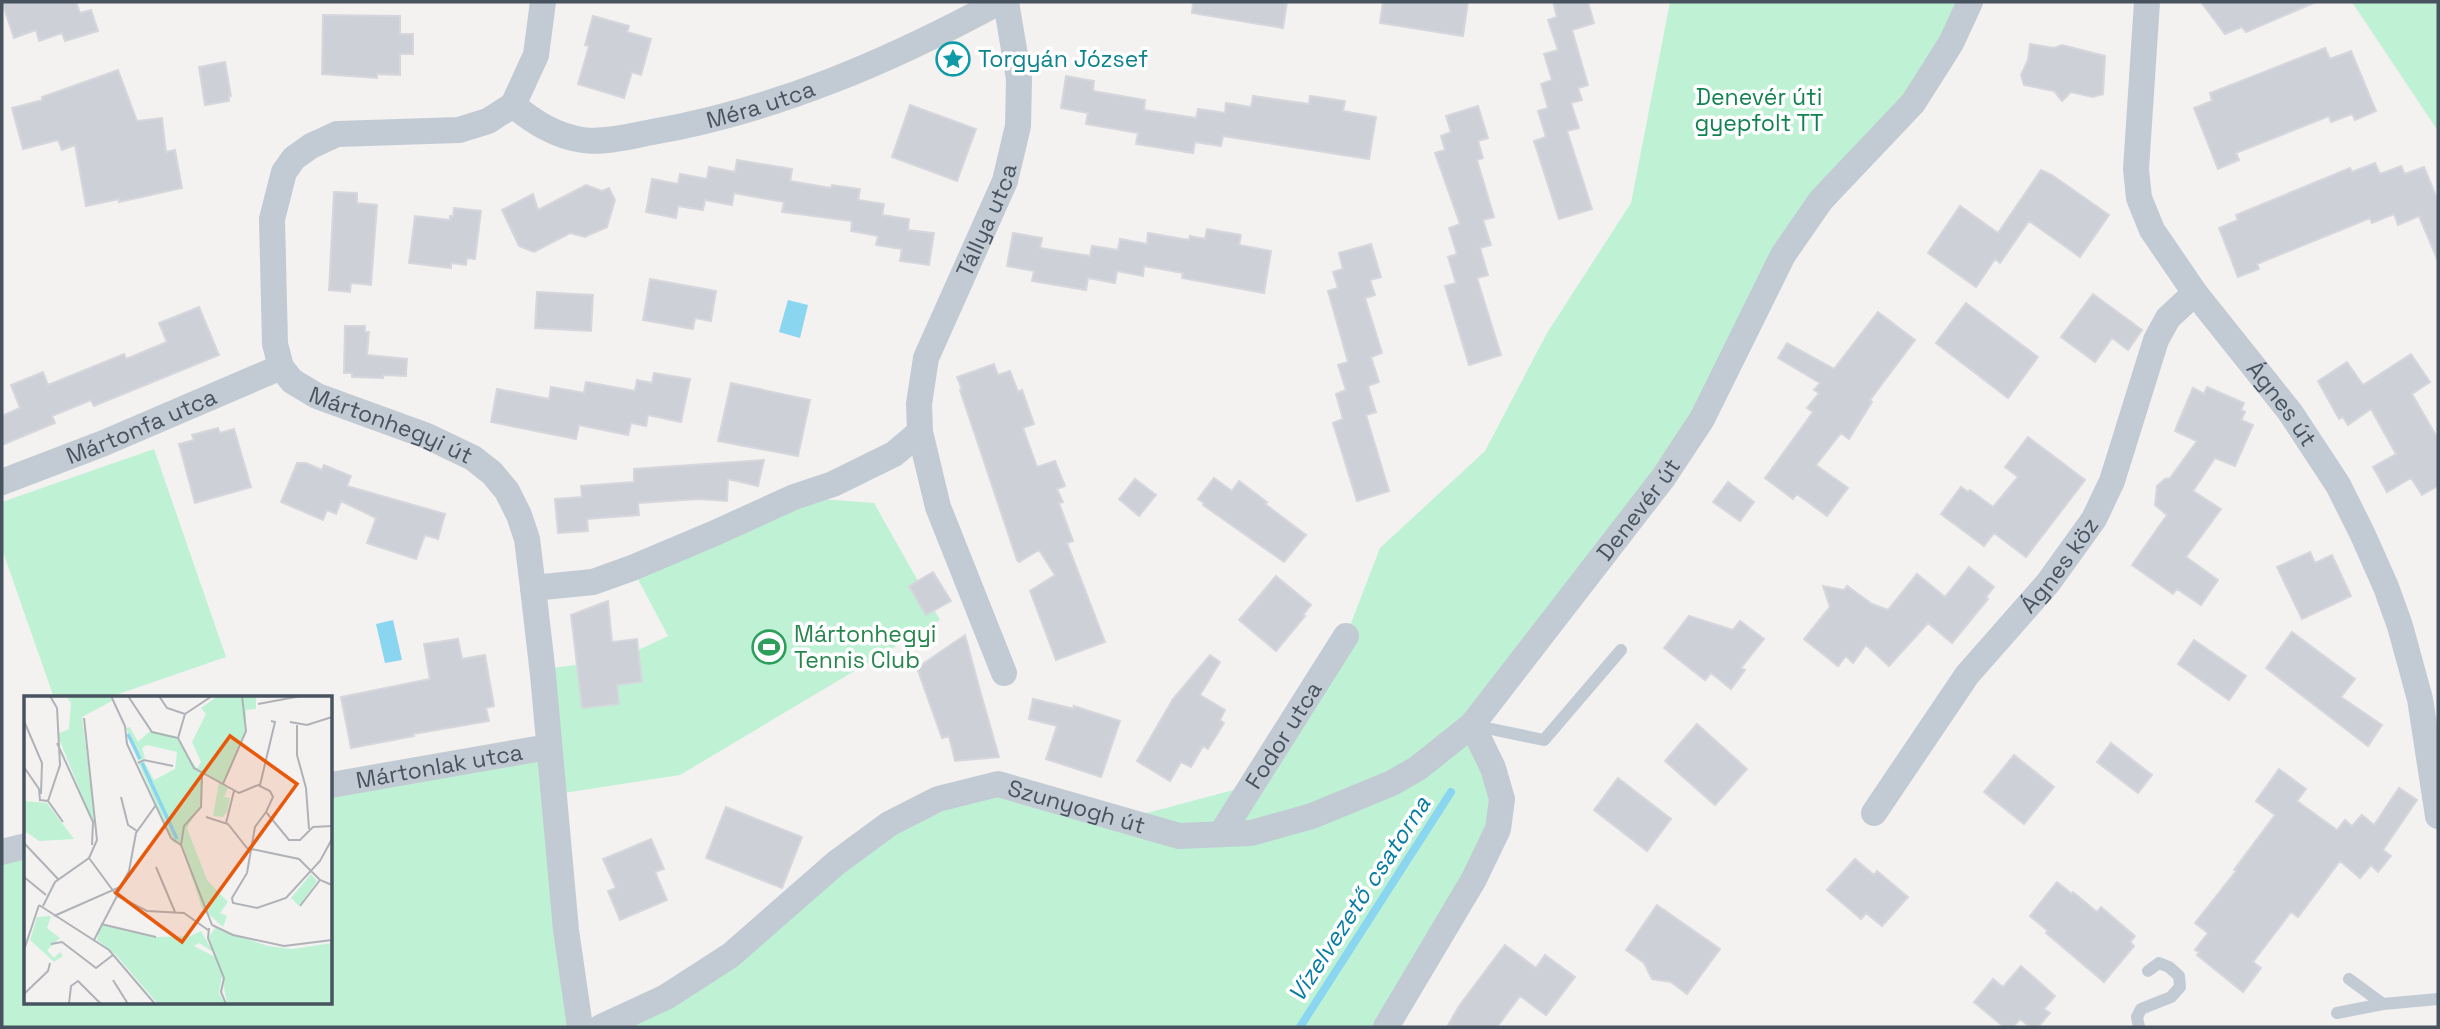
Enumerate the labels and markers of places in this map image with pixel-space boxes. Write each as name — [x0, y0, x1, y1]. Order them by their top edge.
place icon: Torgyán József — [934, 40, 972, 78]
place label: Torgyán József — [978, 44, 1148, 74]
place label: Mártonhegyi Tennis Club — [794, 619, 936, 675]
sports icon: Mártonhegyi Tennis Club — [750, 628, 788, 666]

